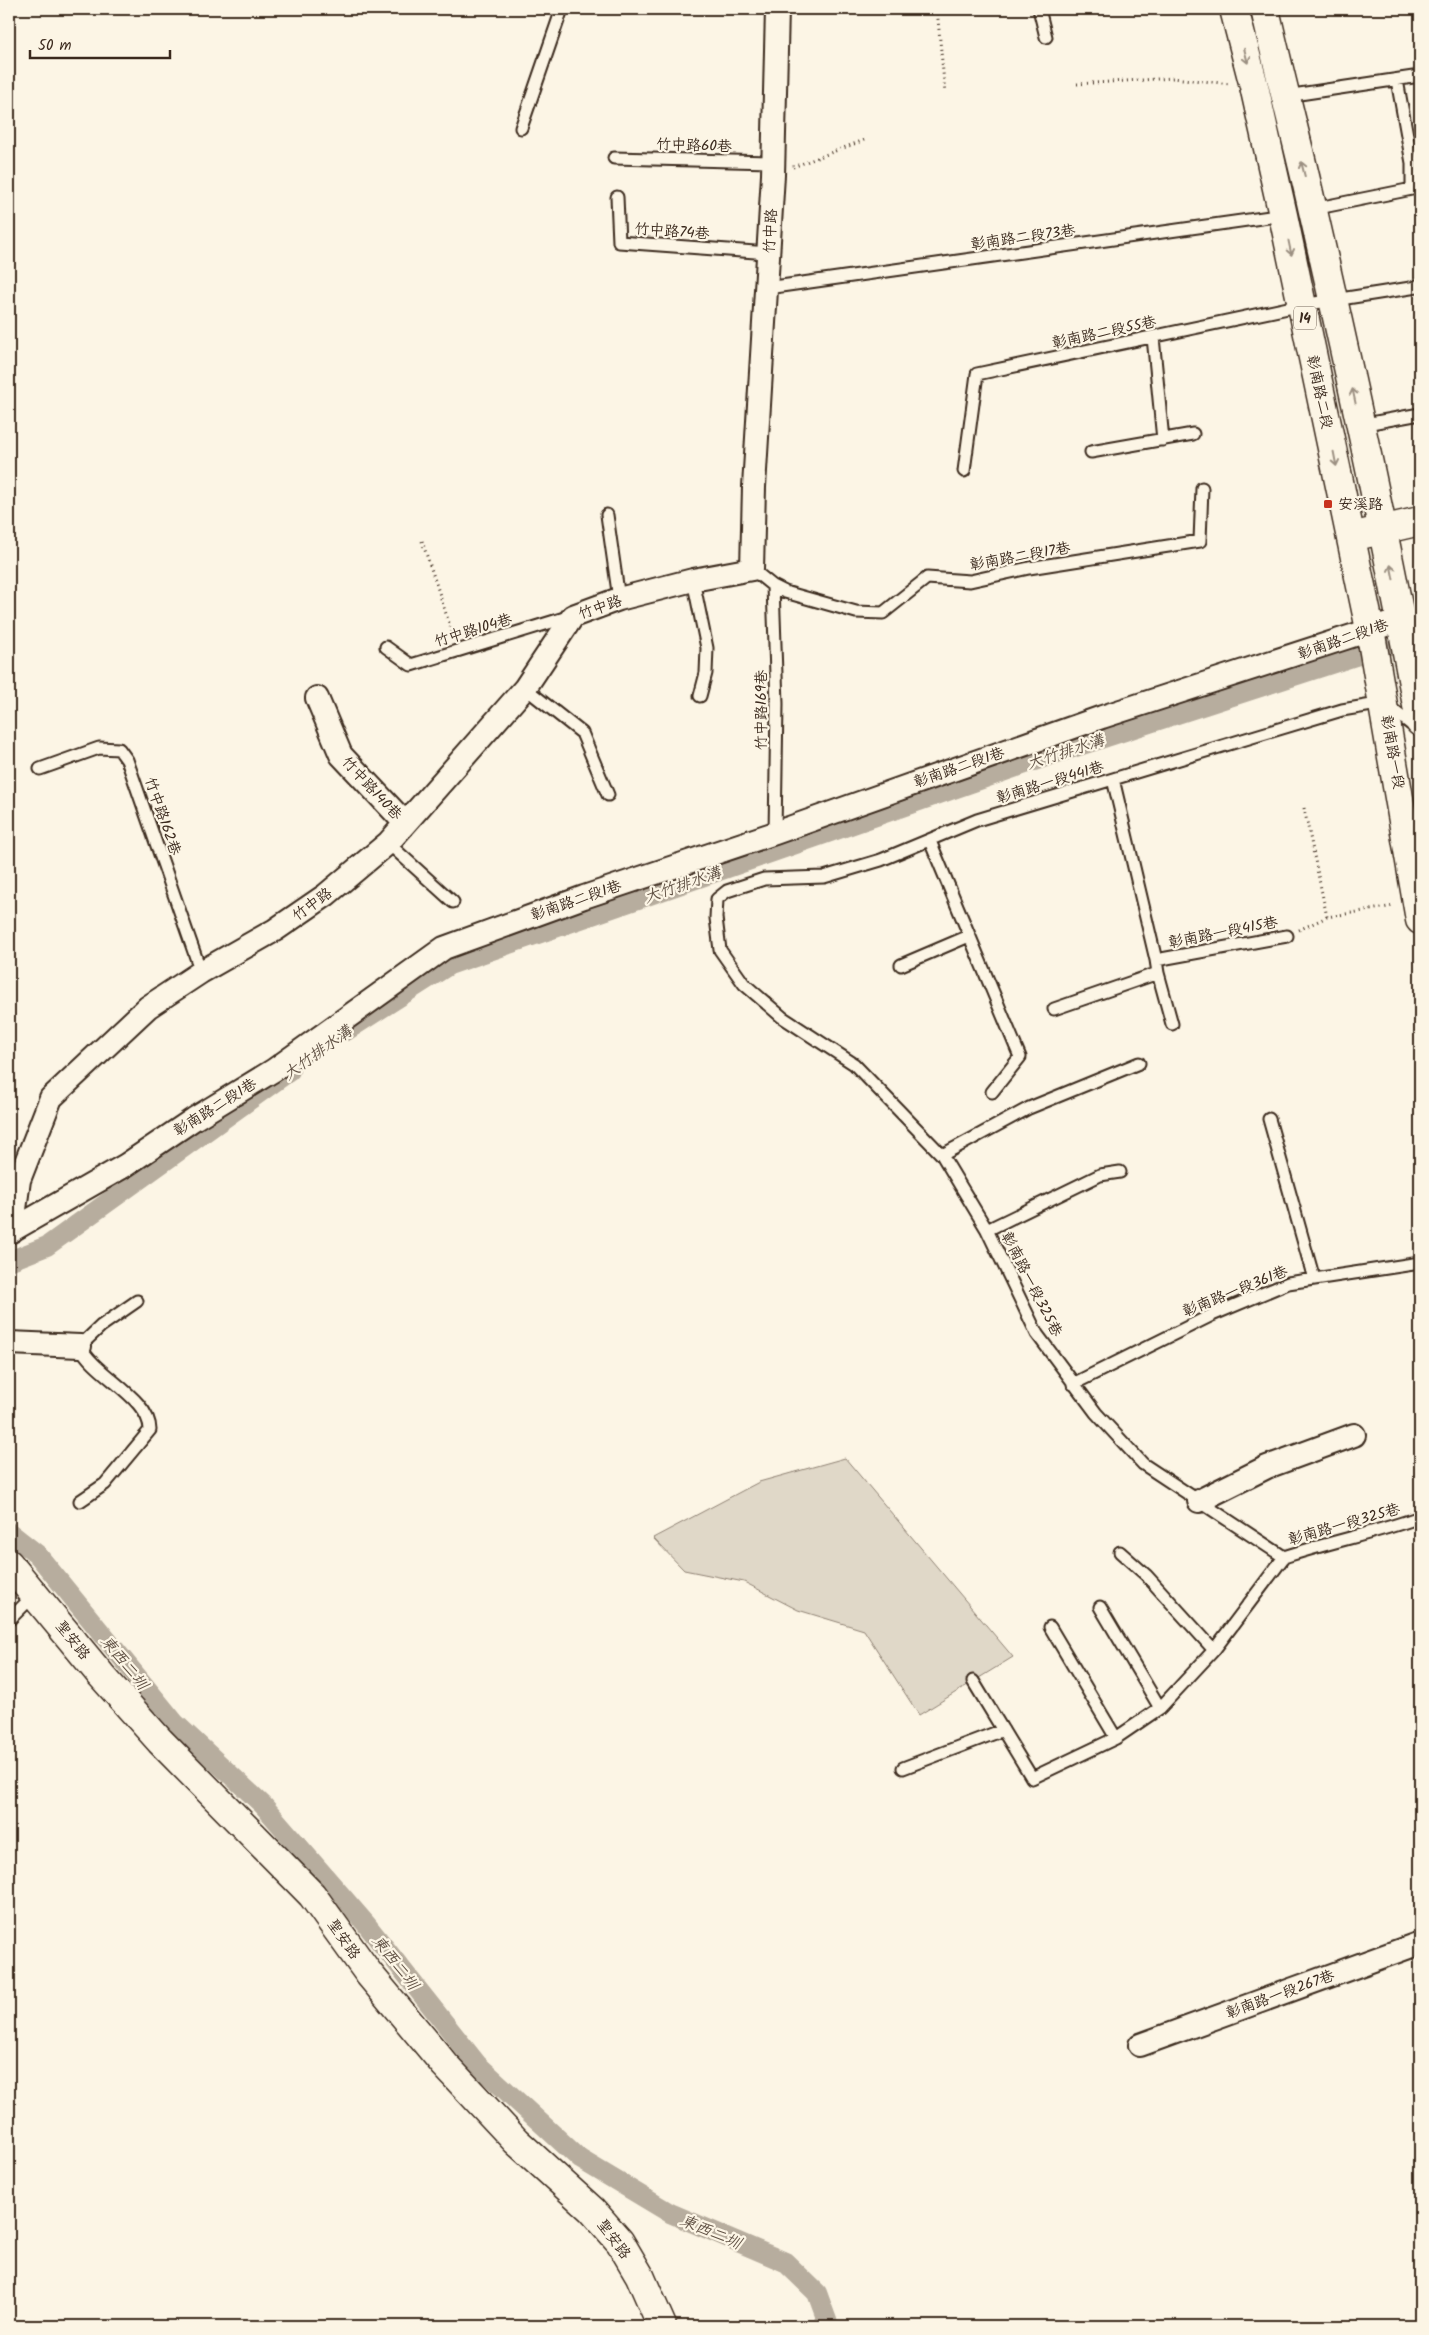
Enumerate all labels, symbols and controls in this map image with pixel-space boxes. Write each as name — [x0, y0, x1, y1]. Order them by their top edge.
scale bar — [30, 28, 170, 60]
text: 50 m — [38, 34, 72, 58]
one-way arrow — [1242, 47, 1251, 63]
street label: 竹中路60巷 — [656, 133, 732, 159]
one-way arrow — [1298, 162, 1307, 178]
street label: 竹中路 — [758, 208, 784, 254]
street label: 竹中路74巷 — [634, 217, 710, 247]
street label: 彰南路二段73巷 — [969, 219, 1077, 257]
one-way arrow — [1285, 240, 1295, 256]
road number: 14 — [1294, 306, 1316, 330]
street label: 彰南路二段55巷 — [1050, 310, 1159, 356]
street label: 彰南路二段 — [1299, 353, 1339, 431]
one-way arrow — [1349, 388, 1358, 404]
one-way arrow — [1330, 450, 1340, 466]
place label: 安溪路 — [1338, 493, 1383, 517]
marker: 安溪路 — [1322, 498, 1334, 510]
street label: 彰南路二段17巷 — [968, 536, 1072, 578]
one-way arrow — [1386, 564, 1396, 580]
street label: 竹中路 — [575, 589, 626, 627]
street label: 竹中路104巷 — [431, 608, 515, 654]
street label: 彰南路二段1巷 — [1295, 613, 1392, 667]
street label: 竹中路169巷 — [750, 670, 774, 750]
street label: 彰南路一段 — [1374, 713, 1410, 791]
water label: 大竹排水溝 — [1024, 728, 1109, 777]
street label: 彰南路二段1巷 — [911, 741, 1008, 795]
street label: 竹中路140巷 — [335, 751, 407, 826]
street label: 彰南路一段441巷 — [994, 755, 1107, 811]
street label: 竹中路162巷 — [137, 774, 187, 859]
water label: 大竹排水溝 — [641, 860, 726, 910]
street label: 彰南路二段1巷 — [528, 874, 625, 928]
street label: 竹中路 — [287, 882, 338, 928]
street label: 彰南路一段415巷 — [1166, 911, 1280, 955]
water label: 大竹排水溝 — [278, 1018, 359, 1087]
street label: 彰南路二段1巷 — [169, 1073, 262, 1143]
street label: 彰南路一段325巷 — [994, 1228, 1068, 1341]
street label: 彰南路一段361巷 — [1179, 1260, 1292, 1324]
street label: 彰南路一段325巷 — [1286, 1498, 1403, 1552]
street label: 聖安路 — [49, 1616, 96, 1666]
water label: 東西二圳 — [94, 1630, 155, 1697]
street label: 聖安路 — [320, 1914, 366, 1965]
water label: 東西二圳 — [365, 1930, 426, 1997]
street label: 彰南路一段267巷 — [1223, 1964, 1338, 2026]
water label: 東西二圳 — [676, 2208, 747, 2257]
street label: 聖安路 — [590, 2214, 636, 2265]

